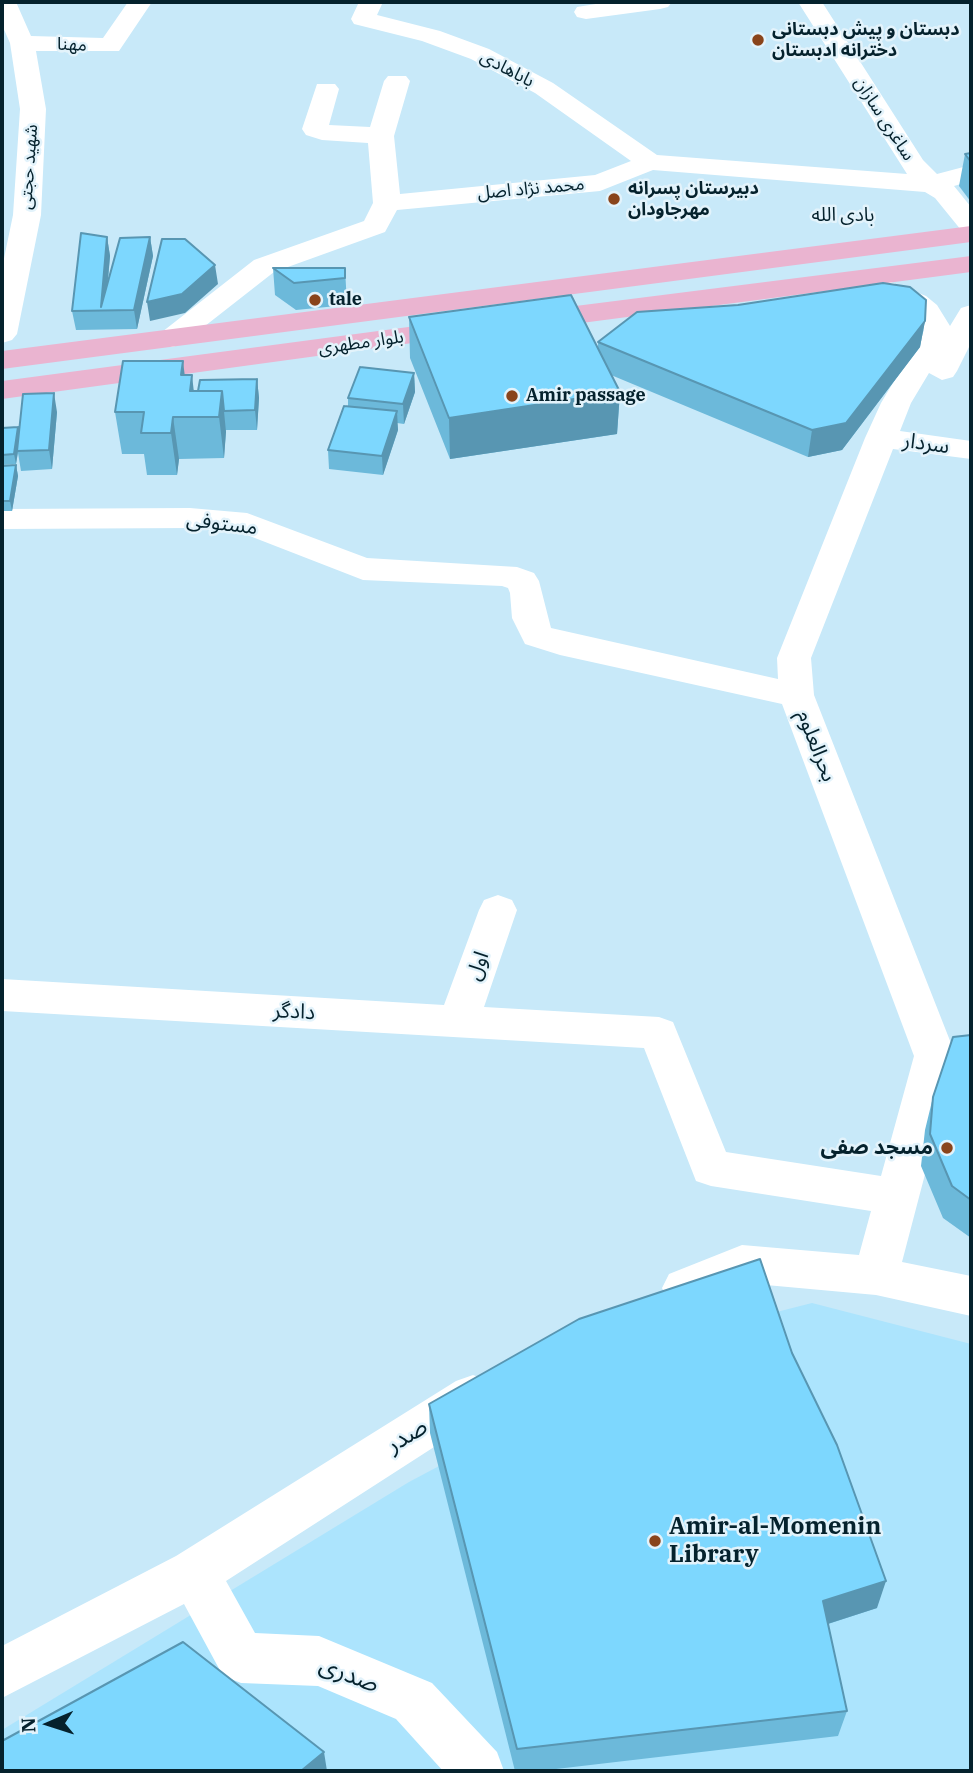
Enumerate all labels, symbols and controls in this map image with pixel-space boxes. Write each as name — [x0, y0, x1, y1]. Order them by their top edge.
place label: دبستان و پیش دبستانی دخترانه ادبستان — [772, 19, 960, 61]
marker: دبستان و پیش دبستانی دخترانه ادبستان — [750, 32, 766, 48]
street label: مهنا — [57, 34, 87, 56]
street label: باباهادی — [476, 46, 538, 92]
street label: ساغری سازان — [849, 73, 919, 165]
street label: شهید حجتی — [15, 123, 43, 211]
street label: محمد نژاد اصل — [477, 174, 585, 204]
place label: دبیرستان پسرانه مهرجاودان — [628, 178, 759, 220]
marker: دبیرستان پسرانه مهرجاودان — [606, 191, 622, 207]
district label: بادی الله — [812, 205, 874, 227]
place label: tale — [329, 289, 362, 311]
marker: tale — [307, 292, 323, 308]
street label: بلوار مطهری — [317, 326, 405, 360]
place label: Amir passage — [526, 385, 646, 407]
marker: Amir passage — [504, 388, 520, 404]
street label: سردار — [901, 428, 951, 460]
street label: مستوفی — [185, 507, 259, 541]
street label: بحرالعلوم — [791, 707, 841, 785]
street label: اول — [461, 948, 495, 984]
street label: دادگر — [272, 998, 316, 1026]
place label: مسجد صفی — [820, 1135, 933, 1161]
marker: مسجد صفی — [939, 1140, 955, 1156]
street label: صدر — [381, 1412, 433, 1460]
place label: Amir-al-Momenin Library — [669, 1513, 881, 1569]
marker: Amir-al-Momenin Library — [647, 1533, 663, 1549]
street label: صدری — [315, 1651, 383, 1699]
north arrow — [14, 1689, 84, 1759]
text: N — [16, 1717, 40, 1733]

